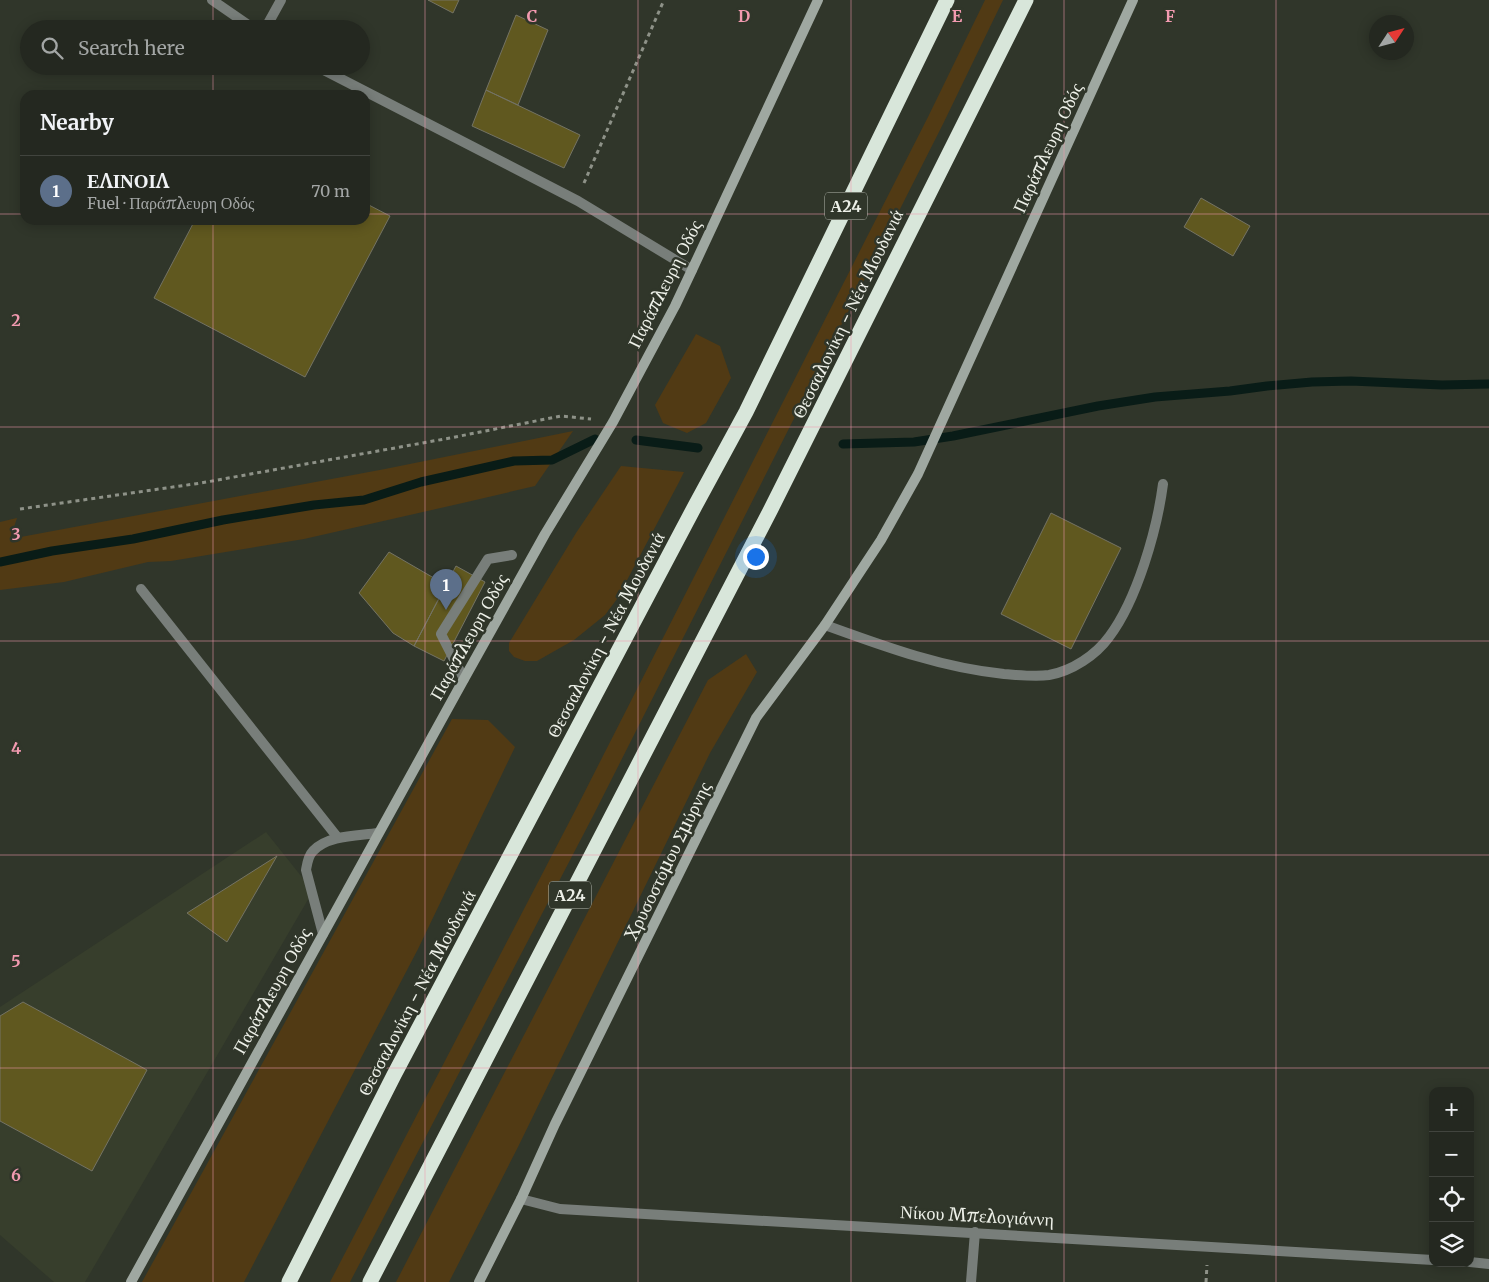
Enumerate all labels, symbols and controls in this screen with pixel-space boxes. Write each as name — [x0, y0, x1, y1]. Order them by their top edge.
text: C — [527, 6, 537, 26]
text: D — [738, 6, 750, 26]
text: E — [952, 6, 963, 26]
text: F — [1165, 6, 1175, 26]
north arrow — [1369, 15, 1414, 60]
search box — [20, 20, 370, 75]
icon: search — [38, 34, 66, 62]
text: Search here — [78, 36, 185, 60]
street label: Παράπλευρη Οδός — [1007, 79, 1088, 216]
text: Nearby — [40, 109, 114, 136]
text: ΕΛΙΝΟΙΛ — [87, 169, 169, 193]
text: 1 — [52, 181, 60, 201]
text: 70 m — [311, 181, 350, 201]
road number: Α24 — [825, 192, 867, 220]
text: Fuel · Παράπλευρη Οδός — [87, 193, 254, 213]
street label: Θεσσαλονίκη - Νέα Μουδανιά — [787, 205, 908, 422]
street label: Παράπλευρη Οδός — [622, 216, 707, 352]
text: 2 — [11, 310, 21, 330]
text: 3 — [11, 524, 21, 544]
street label: Θεσσαλονίκη - Νέα Μουδανιά — [541, 527, 670, 742]
your location — [743, 544, 769, 570]
pin: 1 — [430, 569, 462, 610]
street label: Παράπλευρη Οδός — [424, 570, 513, 704]
text: 4 — [11, 738, 21, 758]
street label: Χρυσοστόμου Σμύρνης — [619, 778, 716, 944]
road number: Α24 — [549, 882, 591, 908]
street label: Θεσσαλονίκη - Νέα Μουδανιά — [352, 885, 481, 1100]
street label: Παράπλευρη Οδός — [227, 924, 316, 1058]
text: 5 — [11, 951, 21, 971]
map controls — [1429, 1087, 1474, 1267]
button: + — [1429, 1087, 1474, 1132]
button: − — [1429, 1132, 1474, 1177]
text: 6 — [11, 1165, 21, 1185]
button: locate — [1429, 1177, 1474, 1222]
street label: Νίκου Μπελογιάννη — [899, 1200, 1055, 1231]
button: layers — [1429, 1222, 1474, 1267]

